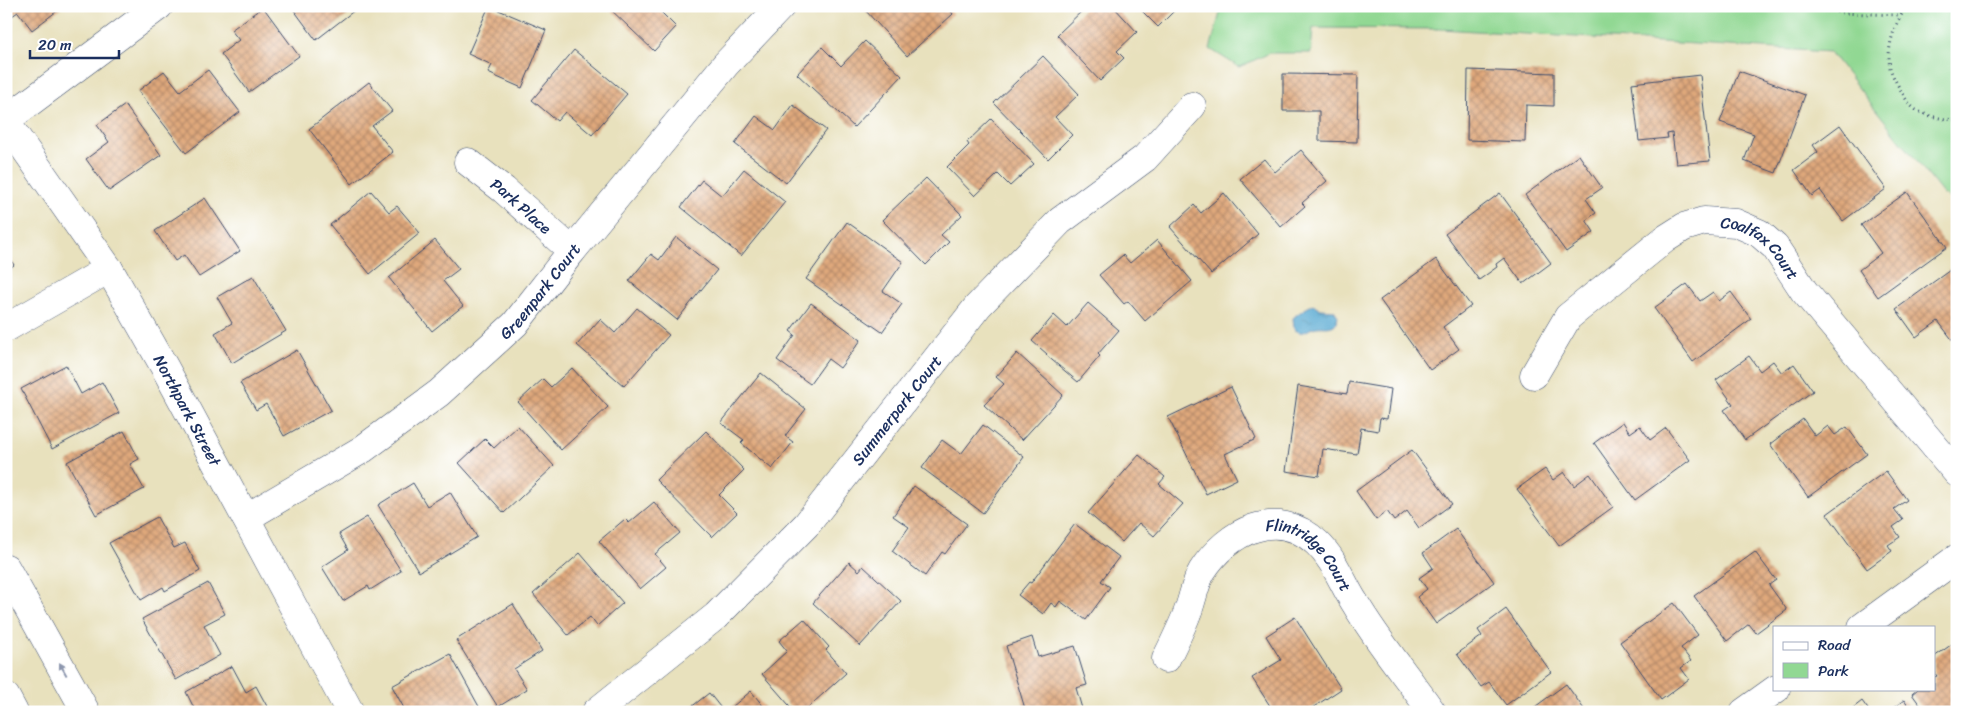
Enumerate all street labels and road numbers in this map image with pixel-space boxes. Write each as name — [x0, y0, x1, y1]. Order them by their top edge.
street label: Park Place — [484, 170, 559, 242]
street label: Coalfax Court — [1720, 208, 1807, 286]
street label: Greenpark Court — [492, 236, 588, 347]
street label: Northpark Street — [145, 349, 229, 472]
street label: Summerpark Court — [844, 349, 950, 472]
street label: Flintridge Court — [1265, 510, 1360, 597]

